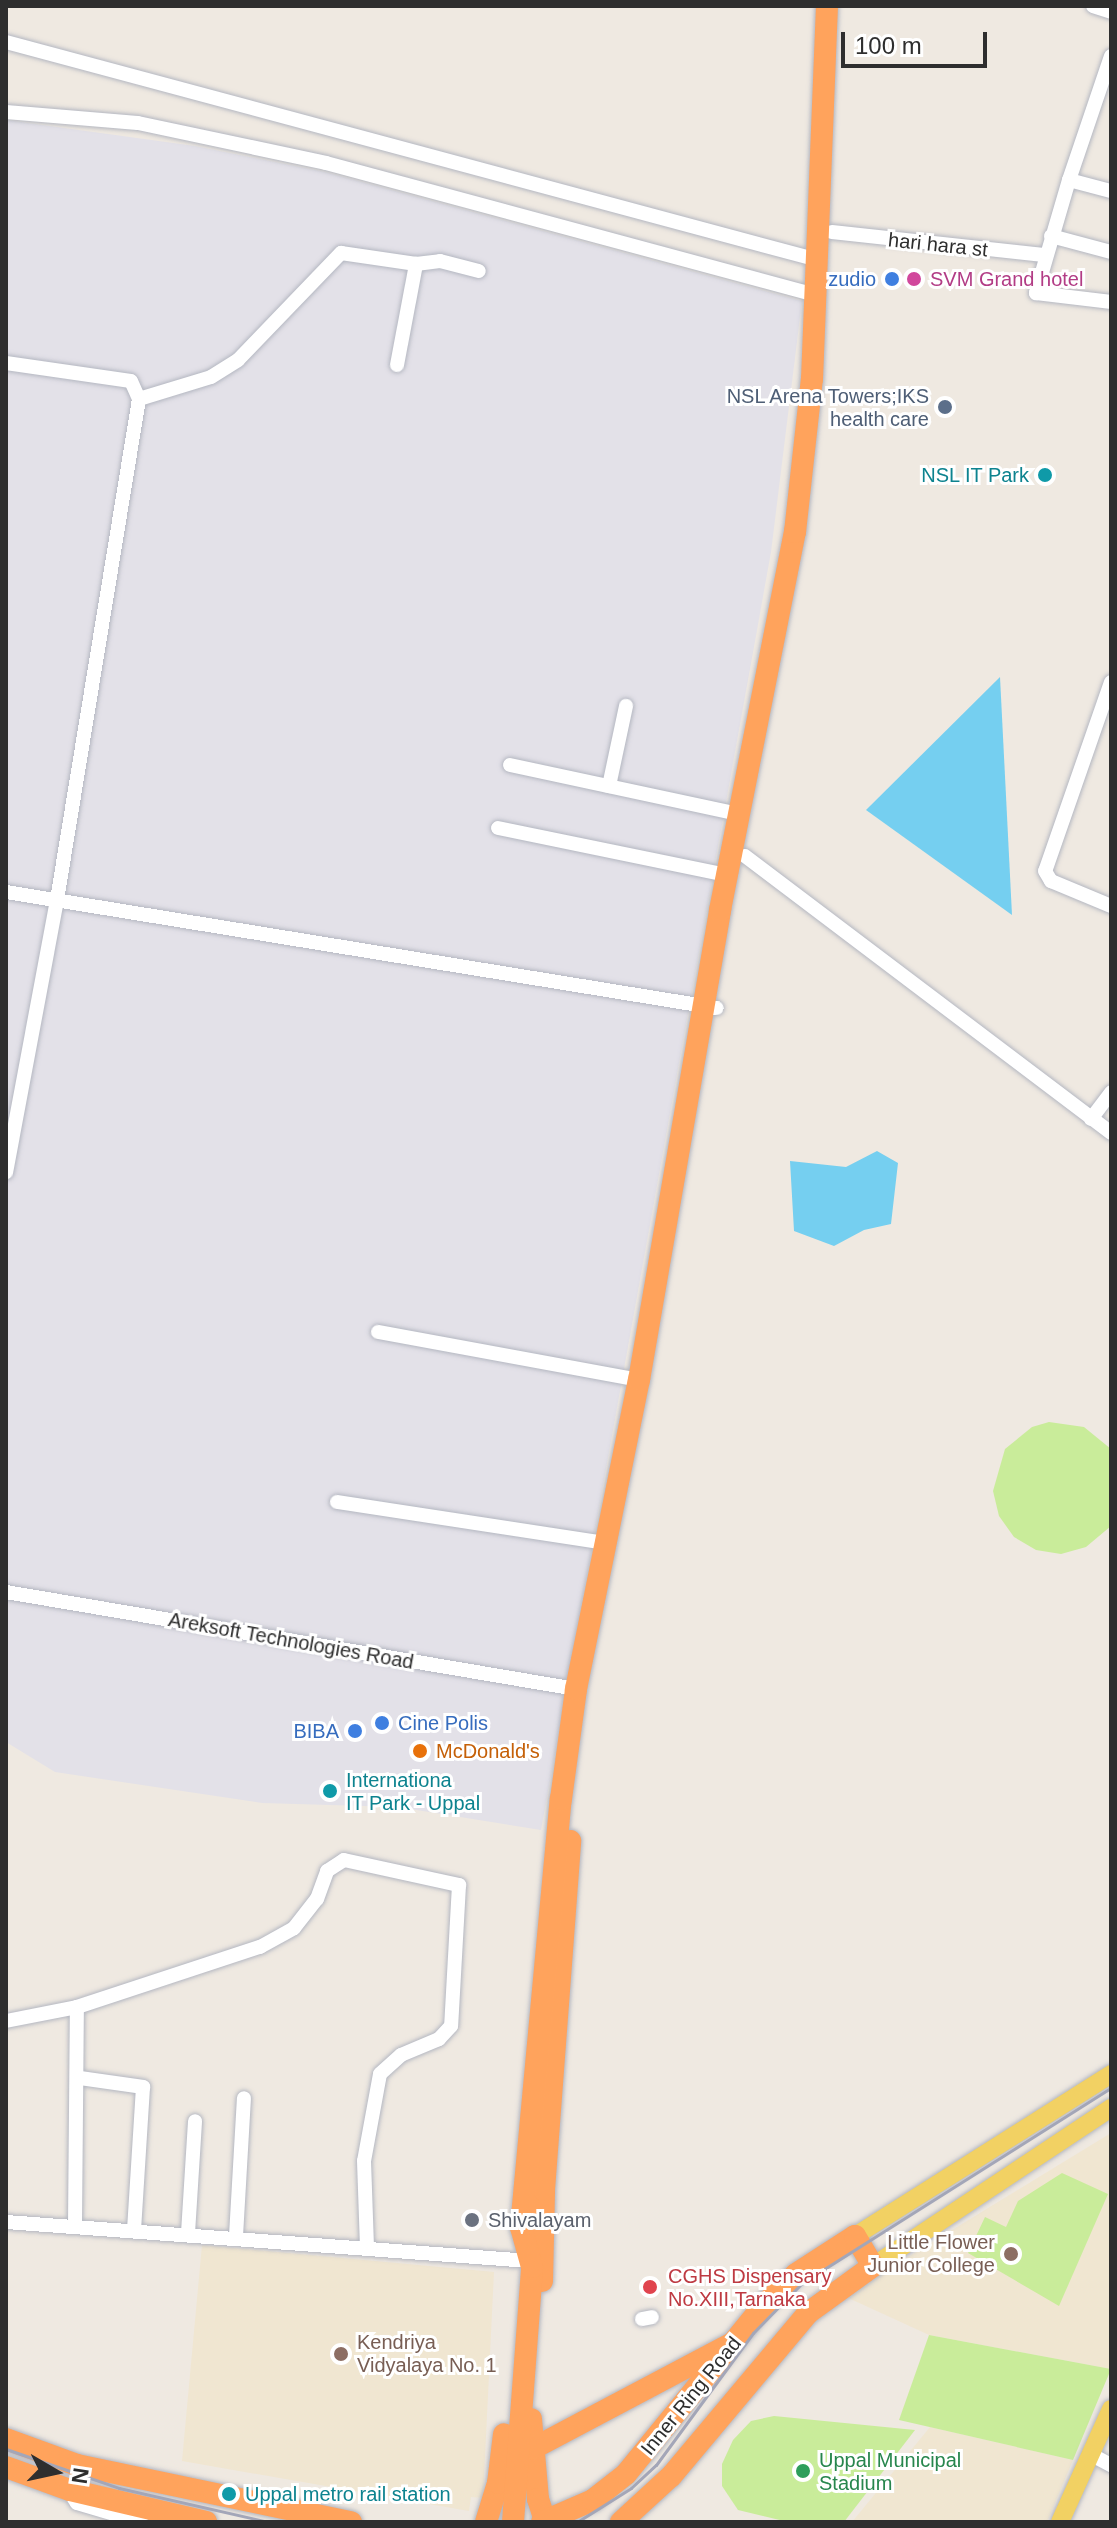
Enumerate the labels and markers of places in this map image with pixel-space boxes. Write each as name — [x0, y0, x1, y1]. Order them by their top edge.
place label: zudio — [828, 267, 876, 291]
place label: SVM Grand hotel — [930, 267, 1083, 291]
marker: zudio — [883, 270, 901, 288]
marker: SVM Grand hotel — [905, 270, 923, 288]
place label: NSL Arena Towers;IKS health care — [724, 384, 929, 431]
marker: NSL Arena Towers;IKS health care — [936, 398, 954, 416]
place label: NSL IT Park — [920, 463, 1029, 487]
marker: NSL IT Park — [1036, 466, 1054, 484]
place label: Cine Polis — [398, 1711, 488, 1735]
marker: Cine Polis — [373, 1714, 391, 1732]
place label: BIBA — [293, 1719, 339, 1743]
marker: BIBA — [346, 1722, 364, 1740]
place label: McDonald's — [436, 1739, 540, 1763]
marker: McDonald's — [411, 1742, 429, 1760]
place label: Internationa IT Park - Uppal — [346, 1768, 480, 1815]
marker: Internationa IT Park - Uppal — [321, 1782, 339, 1800]
place label: Shivalayam — [488, 2208, 591, 2232]
marker: Shivalayam — [463, 2211, 481, 2229]
place label: Little Flower Junior College — [867, 2230, 995, 2277]
marker: Little Flower Junior College — [1002, 2245, 1020, 2263]
place label: CGHS Dispensary No.XIII,Tarnaka — [668, 2264, 831, 2311]
marker: CGHS Dispensary No.XIII,Tarnaka — [639, 2276, 661, 2298]
place label: Kendriya Vidyalaya No. 1 — [357, 2330, 497, 2377]
marker: Kendriya Vidyalaya No. 1 — [332, 2345, 350, 2363]
place label: Uppal Municipal Stadium — [819, 2448, 961, 2495]
marker: Uppal Municipal Stadium — [794, 2462, 812, 2480]
place label: Uppal metro rail station — [245, 2482, 451, 2506]
marker: Uppal metro rail station — [220, 2485, 238, 2503]

